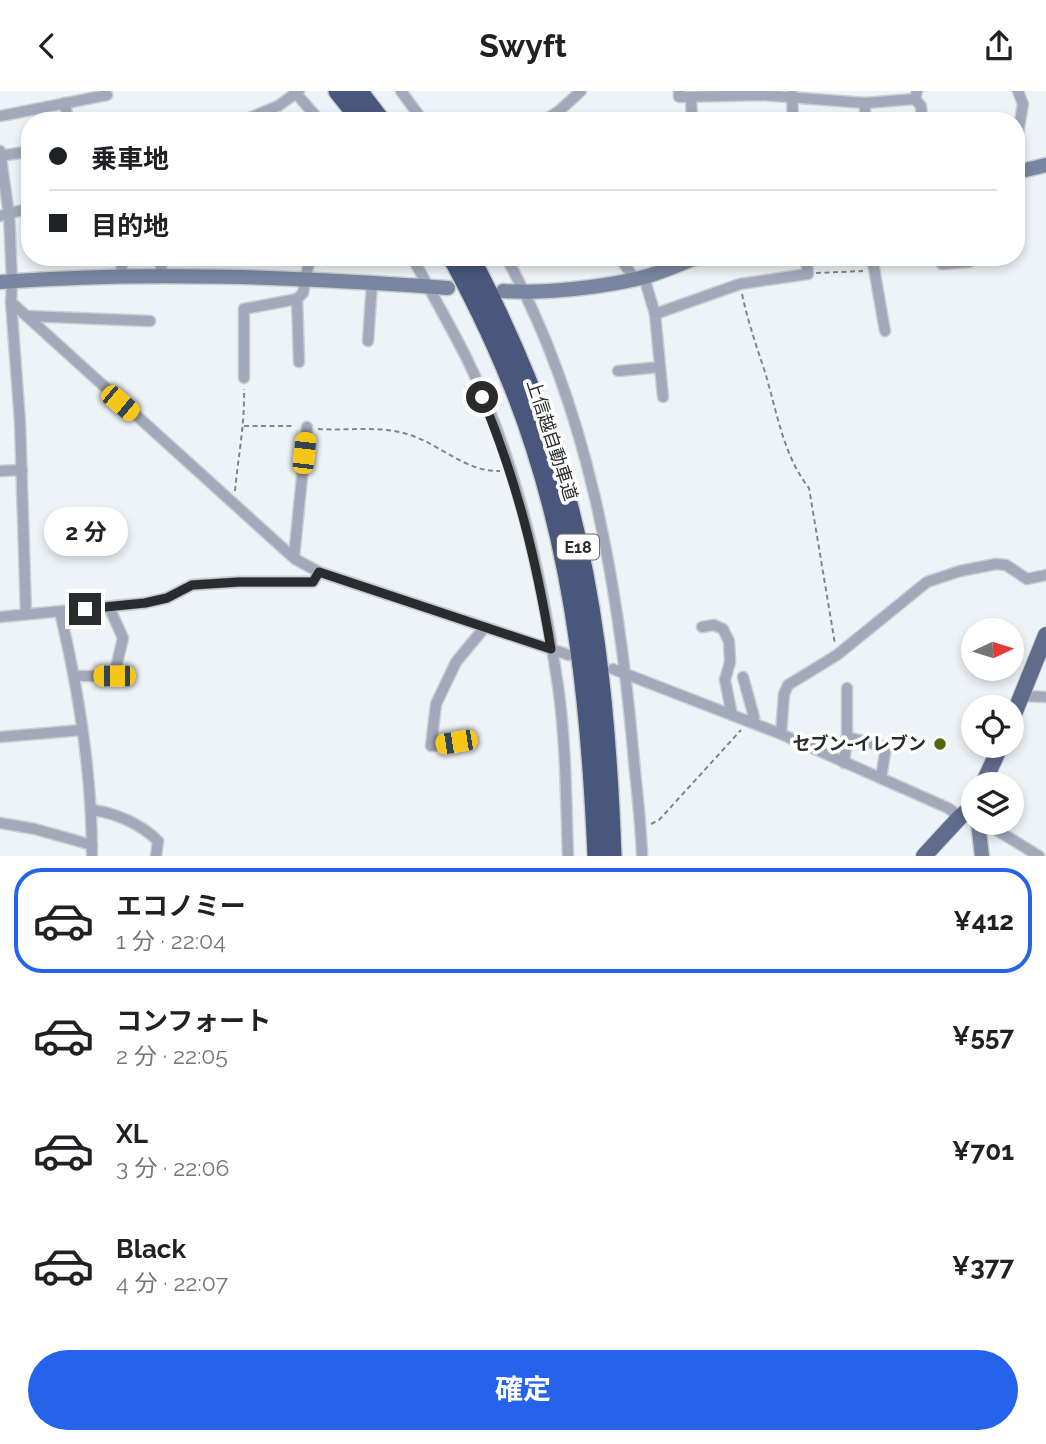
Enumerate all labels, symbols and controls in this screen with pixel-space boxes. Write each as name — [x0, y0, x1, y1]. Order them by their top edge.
icon: back — [28, 27, 66, 65]
text: Swyft — [479, 27, 567, 64]
icon: share — [980, 27, 1018, 65]
text: 乗車地 — [91, 144, 169, 174]
text: 目的地 — [91, 211, 169, 241]
street label: 上信越自動車道 — [523, 377, 582, 503]
car — [98, 381, 143, 425]
route start — [466, 381, 498, 413]
car — [292, 431, 317, 475]
callout: 2 分 — [43, 507, 127, 557]
text: 2 分 — [65, 518, 107, 545]
road number: E18 — [557, 535, 599, 559]
route end — [69, 593, 101, 625]
north arrow — [961, 618, 1024, 681]
map controls — [961, 618, 1024, 835]
car — [94, 666, 136, 687]
button: locate — [961, 695, 1024, 758]
car — [434, 728, 479, 756]
place label: セブン-イレブン — [792, 733, 926, 754]
marker: セブン-イレブン — [932, 736, 948, 752]
button: layers — [961, 772, 1024, 835]
icon: car — [32, 889, 95, 952]
text: エコノミー — [116, 891, 246, 921]
text: ¥412 — [953, 906, 1014, 936]
text: 1 分 · 22:04 — [116, 927, 226, 954]
icon: car — [32, 1004, 95, 1067]
text: コンフォート — [116, 1006, 271, 1036]
text: ¥557 — [952, 1021, 1014, 1051]
text: 2 分 · 22:05 — [116, 1042, 228, 1069]
icon: car — [32, 1119, 95, 1182]
text: XL — [116, 1119, 148, 1149]
text: ¥701 — [952, 1136, 1014, 1166]
text: 3 分 · 22:06 — [116, 1154, 229, 1181]
icon: car — [32, 1234, 95, 1297]
text: Black — [116, 1234, 186, 1264]
text: ¥377 — [952, 1251, 1014, 1281]
text: 4 分 · 22:07 — [116, 1269, 228, 1296]
button: 確定 — [28, 1350, 1018, 1430]

